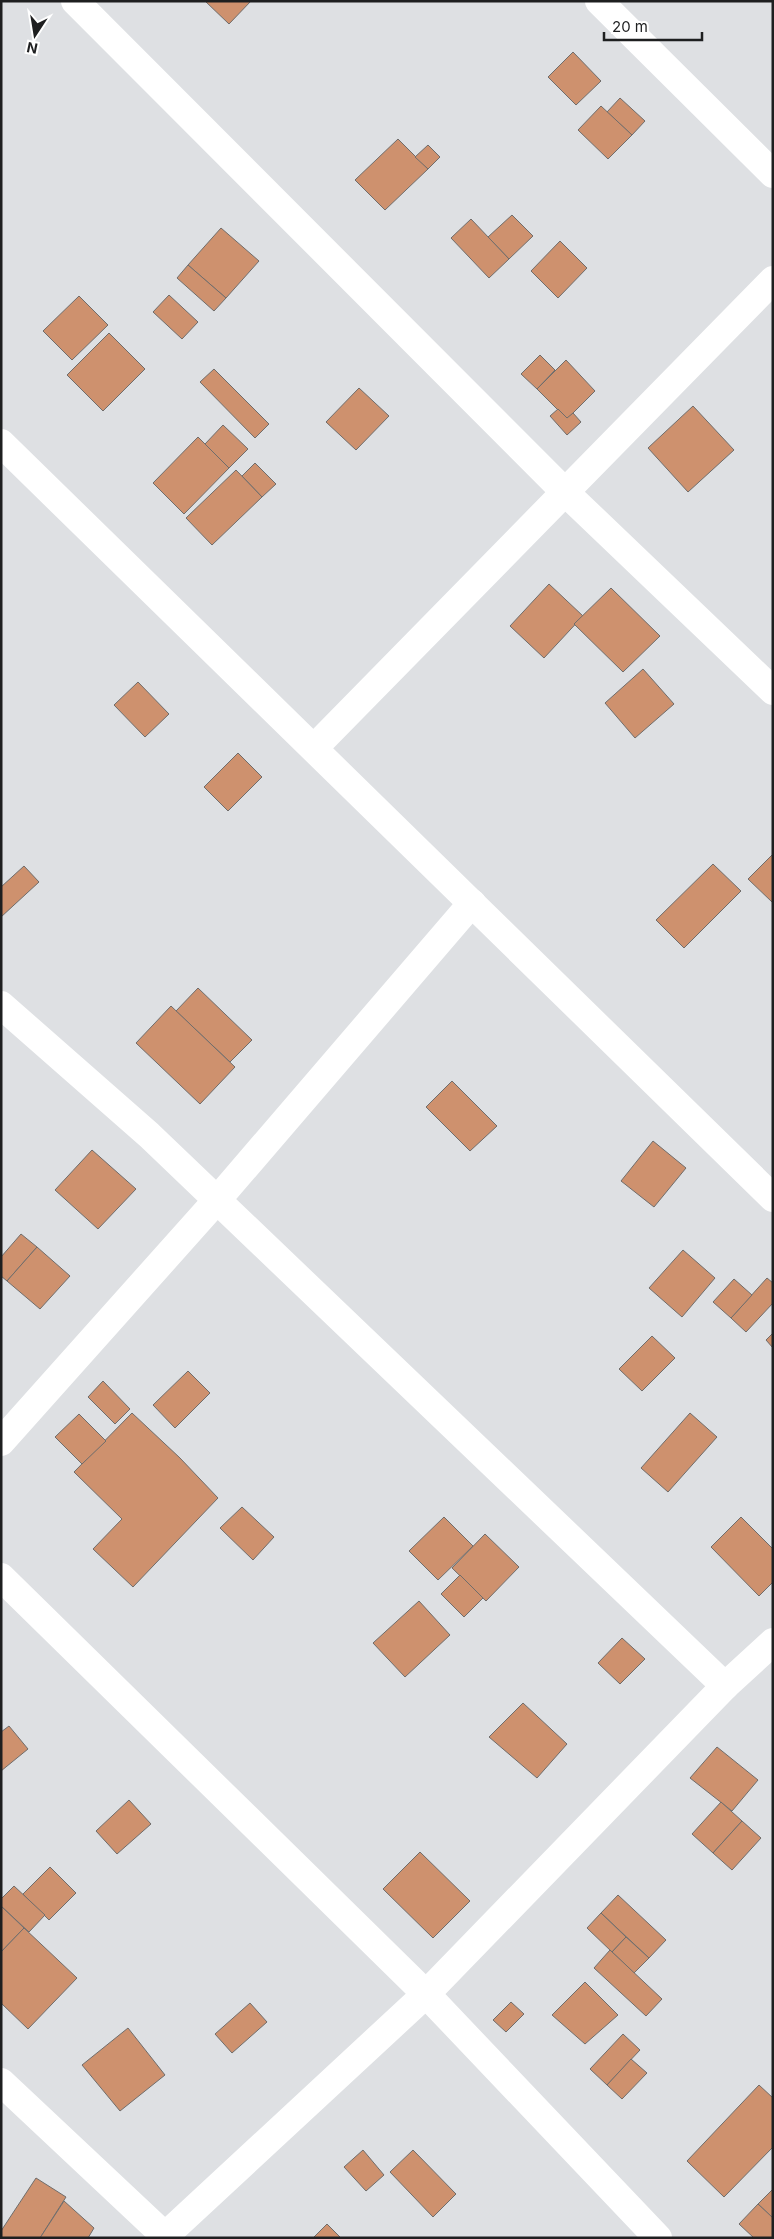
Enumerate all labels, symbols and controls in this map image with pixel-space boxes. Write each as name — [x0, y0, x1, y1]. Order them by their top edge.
north arrow — [10, 10, 60, 60]
scale bar — [604, 10, 702, 42]
text: 20 m — [612, 17, 648, 36]
text: N — [25, 39, 39, 58]

